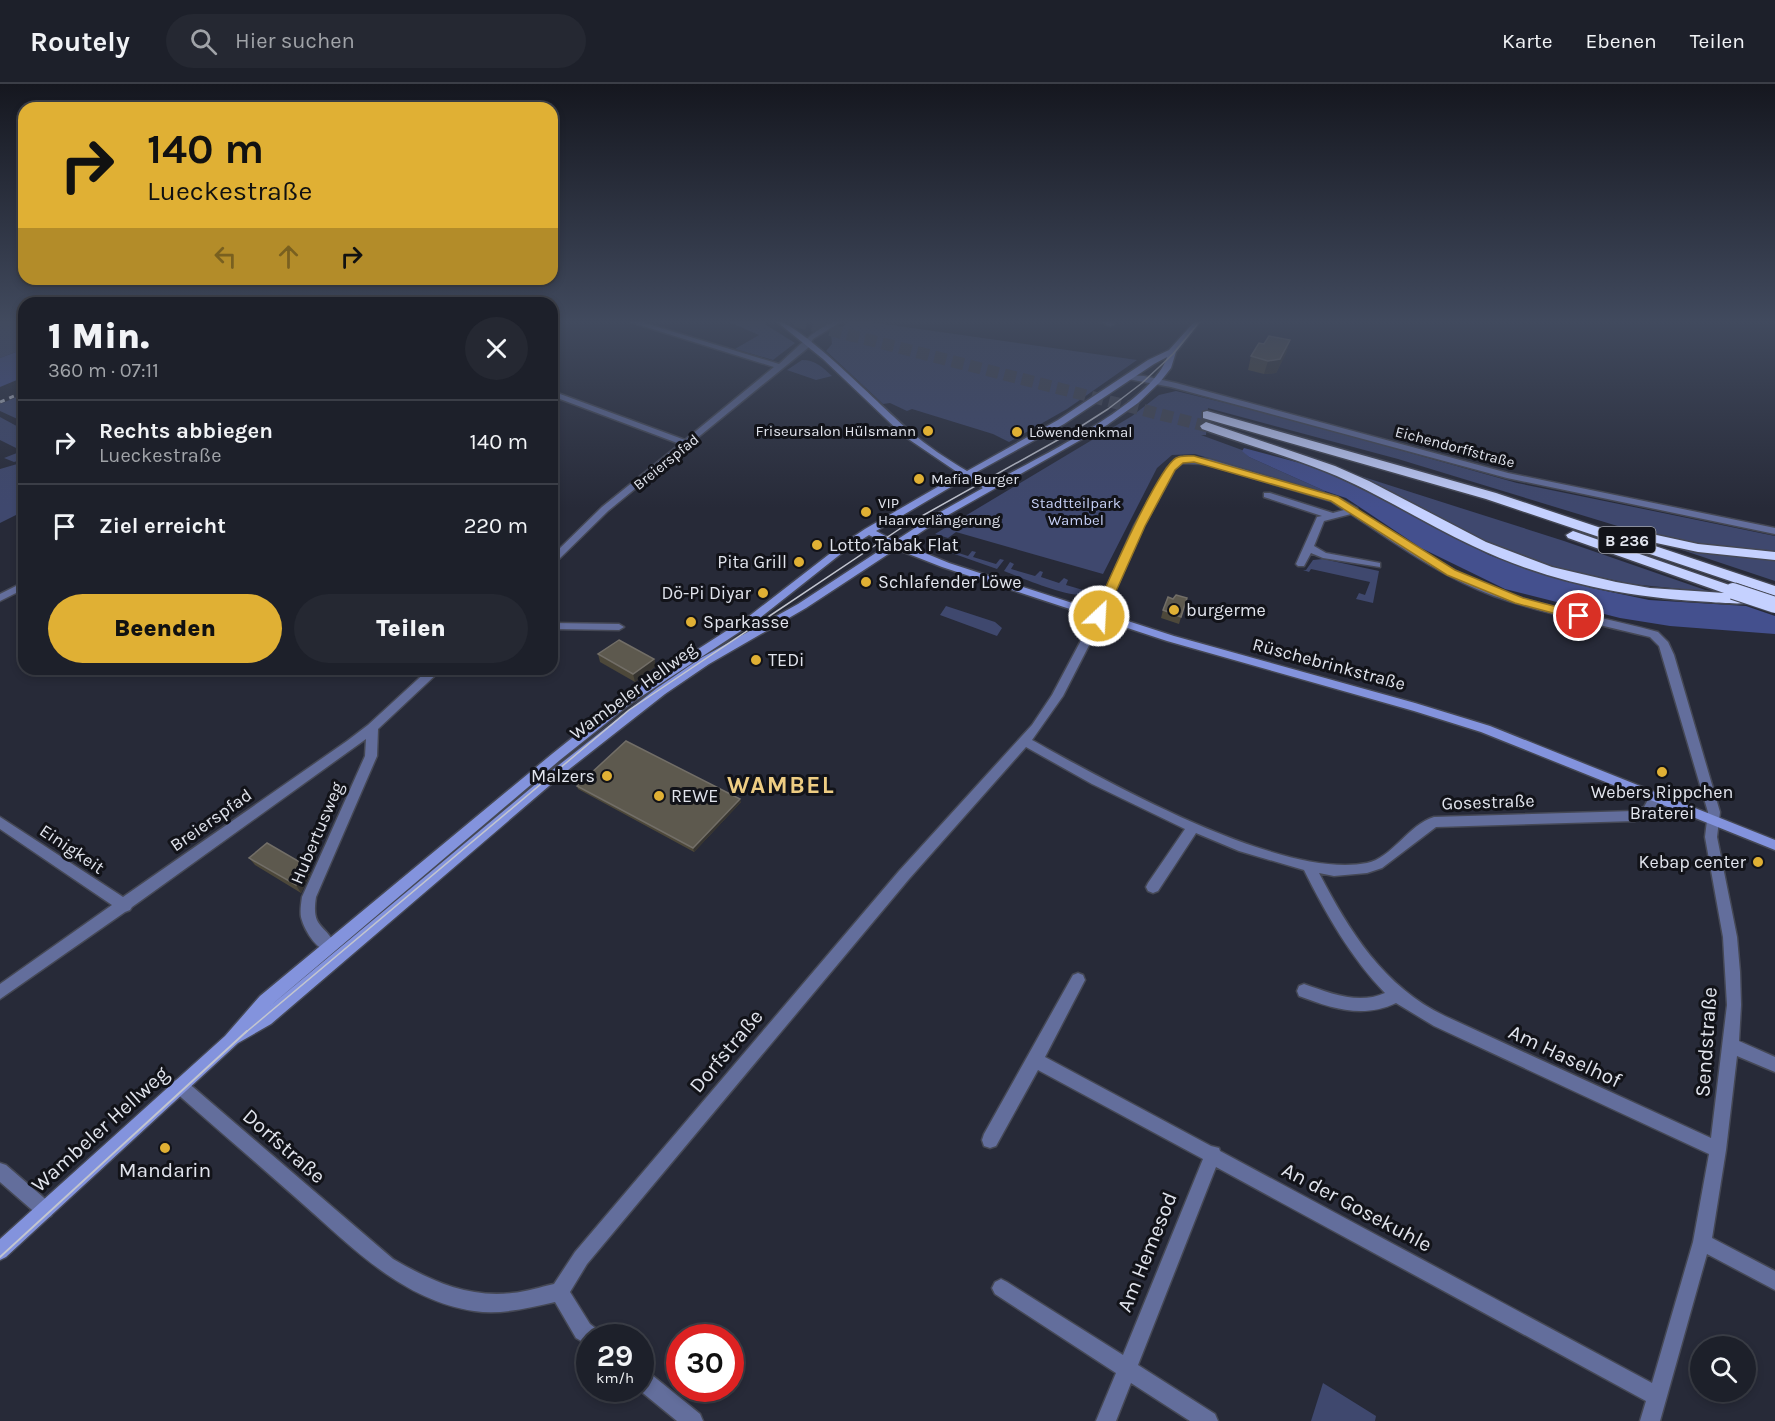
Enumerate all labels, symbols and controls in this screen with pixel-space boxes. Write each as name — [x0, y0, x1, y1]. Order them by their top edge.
search box — [166, 14, 586, 68]
text: Routely — [30, 25, 130, 58]
icon: search — [187, 25, 220, 58]
text: Hier suchen — [235, 28, 355, 54]
text: Karte — [1502, 29, 1553, 53]
text: Ebenen — [1586, 29, 1657, 53]
text: Teilen — [1690, 29, 1745, 53]
text: 140 m — [147, 124, 264, 174]
icon: right — [48, 126, 126, 204]
text: Lueckestraße — [147, 175, 312, 207]
icon: left — [209, 240, 242, 273]
icon: ahead — [272, 240, 305, 273]
icon: right — [335, 240, 368, 273]
text: 1 Min. — [48, 315, 149, 357]
button: close — [465, 317, 528, 380]
text: 360 m · 07:11 — [48, 359, 159, 382]
text: Rechts abbiegen — [99, 418, 273, 444]
place label: Friseursalon Hülsmann — [755, 422, 916, 440]
street label: Eichendorffstraße — [1393, 422, 1517, 472]
place label: Löwendenkmal — [1029, 423, 1132, 441]
marker: Friseursalon Hülsmann — [921, 424, 935, 438]
marker: Löwendenkmal — [1010, 425, 1024, 439]
icon: right — [48, 426, 81, 459]
text: 140 m — [470, 429, 528, 455]
street label: Breierspfad — [630, 430, 702, 494]
text: Lueckestraße — [99, 444, 221, 467]
place label: Mafia Burger — [931, 470, 1019, 488]
marker: Mafia Burger — [912, 472, 926, 486]
place label: VIP Haarverlängerung — [878, 494, 1001, 529]
park label: Stadtteilpark Wambel — [1031, 494, 1121, 529]
marker: VIP Haarverlängerung — [859, 505, 873, 519]
icon: arrive — [48, 510, 81, 543]
text: Ziel erreicht — [99, 513, 226, 539]
text: 220 m — [464, 513, 528, 539]
road number: B 236 — [1598, 527, 1656, 553]
place label: Lotto Tabak Flat — [829, 534, 959, 556]
marker: Lotto Tabak Flat — [810, 538, 824, 552]
place label: Pita Grill — [717, 551, 787, 573]
marker: Pita Grill — [792, 555, 806, 569]
place label: Schlafender Löwe — [878, 571, 1021, 593]
marker: Schlafender Löwe — [859, 575, 873, 589]
place label: Dö-Pi Diyar — [661, 582, 751, 604]
position arrow — [1067, 584, 1131, 648]
marker: Dö-Pi Diyar — [756, 586, 770, 600]
pin — [1553, 590, 1604, 641]
button: Beenden — [48, 594, 282, 663]
button: Teilen — [294, 594, 528, 663]
place label: burgerme — [1186, 599, 1266, 621]
icon: arrive — [1562, 599, 1595, 632]
marker: burgerme — [1167, 603, 1181, 617]
place label: Sparkasse — [703, 611, 789, 633]
marker: Sparkasse — [684, 615, 698, 629]
street label: Rüschebrinkstraße — [1250, 633, 1408, 695]
street label: Wambeler Hellweg — [565, 638, 701, 744]
place label: TEDi — [768, 649, 804, 671]
marker: TEDi — [749, 653, 763, 667]
place label: Malzers — [531, 765, 595, 787]
marker: Webers Rippchen Braterei — [1655, 765, 1669, 779]
marker: Malzers — [600, 769, 614, 783]
district label: WAMBEL — [727, 771, 835, 799]
street label: Hubertusweg — [286, 779, 348, 887]
place label: Webers Rippchen Braterei — [1591, 781, 1733, 824]
street label: Breierspfad — [166, 784, 256, 856]
place label: REWE — [671, 785, 718, 807]
marker: REWE — [652, 789, 666, 803]
street label: Gosestraße — [1441, 789, 1535, 815]
street label: Einigkeit — [35, 819, 109, 879]
place label: Kebap center — [1639, 851, 1746, 873]
marker: Kebap center — [1751, 855, 1765, 869]
street label: Sendstraße — [1690, 986, 1722, 1098]
street label: Dorfstraße — [684, 1004, 768, 1098]
street label: Am Haselhof — [1505, 1019, 1626, 1093]
street label: Wambeler Hellweg — [26, 1061, 174, 1197]
street label: Dorfstraße — [238, 1104, 330, 1188]
marker: Mandarin — [158, 1141, 172, 1155]
street label: An der Gosekuhle — [1278, 1157, 1436, 1257]
place label: Mandarin — [119, 1158, 211, 1182]
street label: Am Hemesod — [1112, 1189, 1182, 1315]
speed limit sign: 30 — [666, 1324, 744, 1402]
map controls — [1690, 1336, 1756, 1402]
button: search — [1690, 1336, 1756, 1402]
text: 29 — [597, 1338, 633, 1374]
text: km/h — [596, 1369, 634, 1387]

